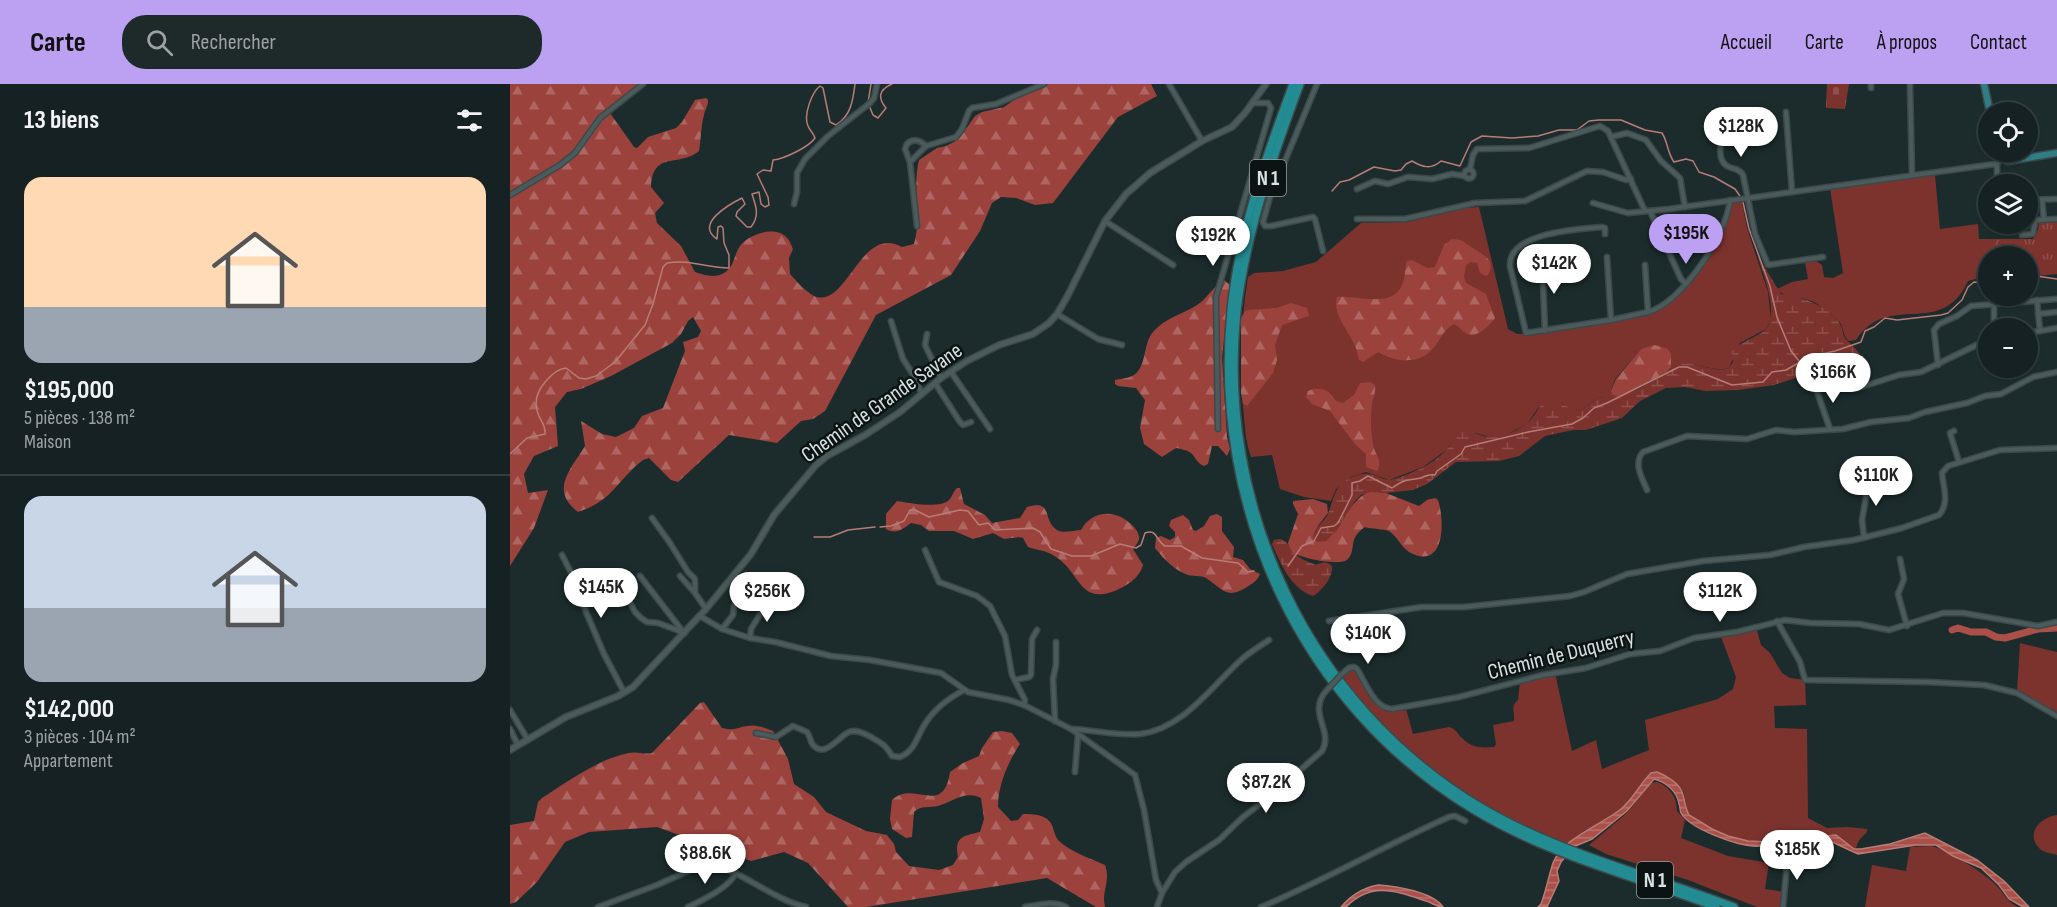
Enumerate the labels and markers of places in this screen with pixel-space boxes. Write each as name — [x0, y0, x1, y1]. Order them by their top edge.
pin: $128K — [1699, 107, 1783, 158]
pin: $195K — [1644, 214, 1728, 265]
pin: $192K — [1171, 216, 1255, 267]
pin: $142K — [1512, 244, 1596, 295]
pin: $166K — [1791, 353, 1875, 404]
pin: $110K — [1834, 456, 1918, 507]
pin: $145K — [559, 568, 643, 619]
pin: $256K — [725, 572, 809, 623]
pin: $112K — [1678, 572, 1762, 623]
pin: $140K — [1326, 614, 1410, 665]
pin: $87.2K — [1217, 763, 1315, 814]
pin: $185K — [1755, 830, 1839, 881]
pin: $88.6K — [656, 834, 754, 885]

